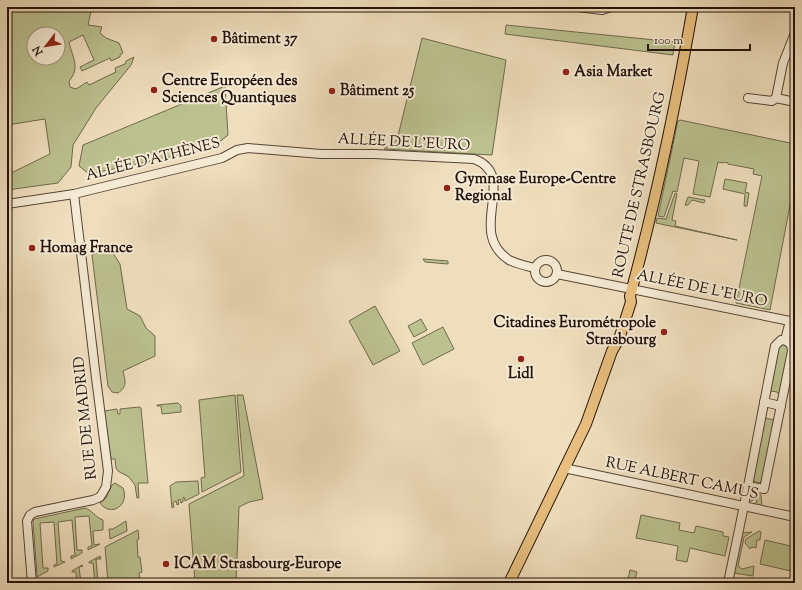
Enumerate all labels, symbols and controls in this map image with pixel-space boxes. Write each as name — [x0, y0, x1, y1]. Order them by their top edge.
north arrow — [26, 26, 66, 66]
scale bar — [648, 26, 750, 52]
place label: Bâtiment 37 — [222, 29, 298, 50]
text: 100 m — [654, 32, 683, 50]
marker: Bâtiment 37 — [209, 34, 219, 44]
text: N — [29, 43, 48, 59]
place label: Asia Market — [574, 62, 653, 83]
marker: Asia Market — [561, 67, 571, 77]
place label: Centre Européen des Sciences Quantiques — [162, 71, 297, 109]
place label: Bâtiment 25 — [340, 81, 415, 102]
marker: Centre Européen des Sciences Quantiques — [149, 85, 159, 95]
marker: Bâtiment 25 — [327, 86, 337, 96]
street label: ROUTE DE STRASBOURG — [608, 90, 672, 280]
street label: ALLÉE DE L'EURO — [337, 128, 471, 157]
street label: ALLÉE D'ATHÈNES — [83, 132, 223, 187]
place label: Gymnase Europe-Centre Regional — [455, 169, 616, 207]
marker: Gymnase Europe-Centre Regional — [442, 183, 452, 193]
place label: Homag France — [40, 238, 133, 259]
marker: Homag France — [27, 243, 37, 253]
street label: ALLÉE DE L'EURO — [635, 264, 769, 313]
place label: Citadines Eurométropole Strasbourg — [494, 313, 657, 351]
marker: Citadines Eurométropole Strasbourg — [659, 327, 669, 337]
marker: Lidl — [516, 354, 526, 364]
street label: RUE DE MADRID — [69, 355, 103, 481]
place label: Lidl — [508, 364, 535, 385]
street label: RUE ALBERT CAMUS — [604, 453, 760, 505]
place label: ICAM Strasbourg-Europe — [174, 554, 342, 575]
marker: ICAM Strasbourg-Europe — [161, 559, 171, 569]

